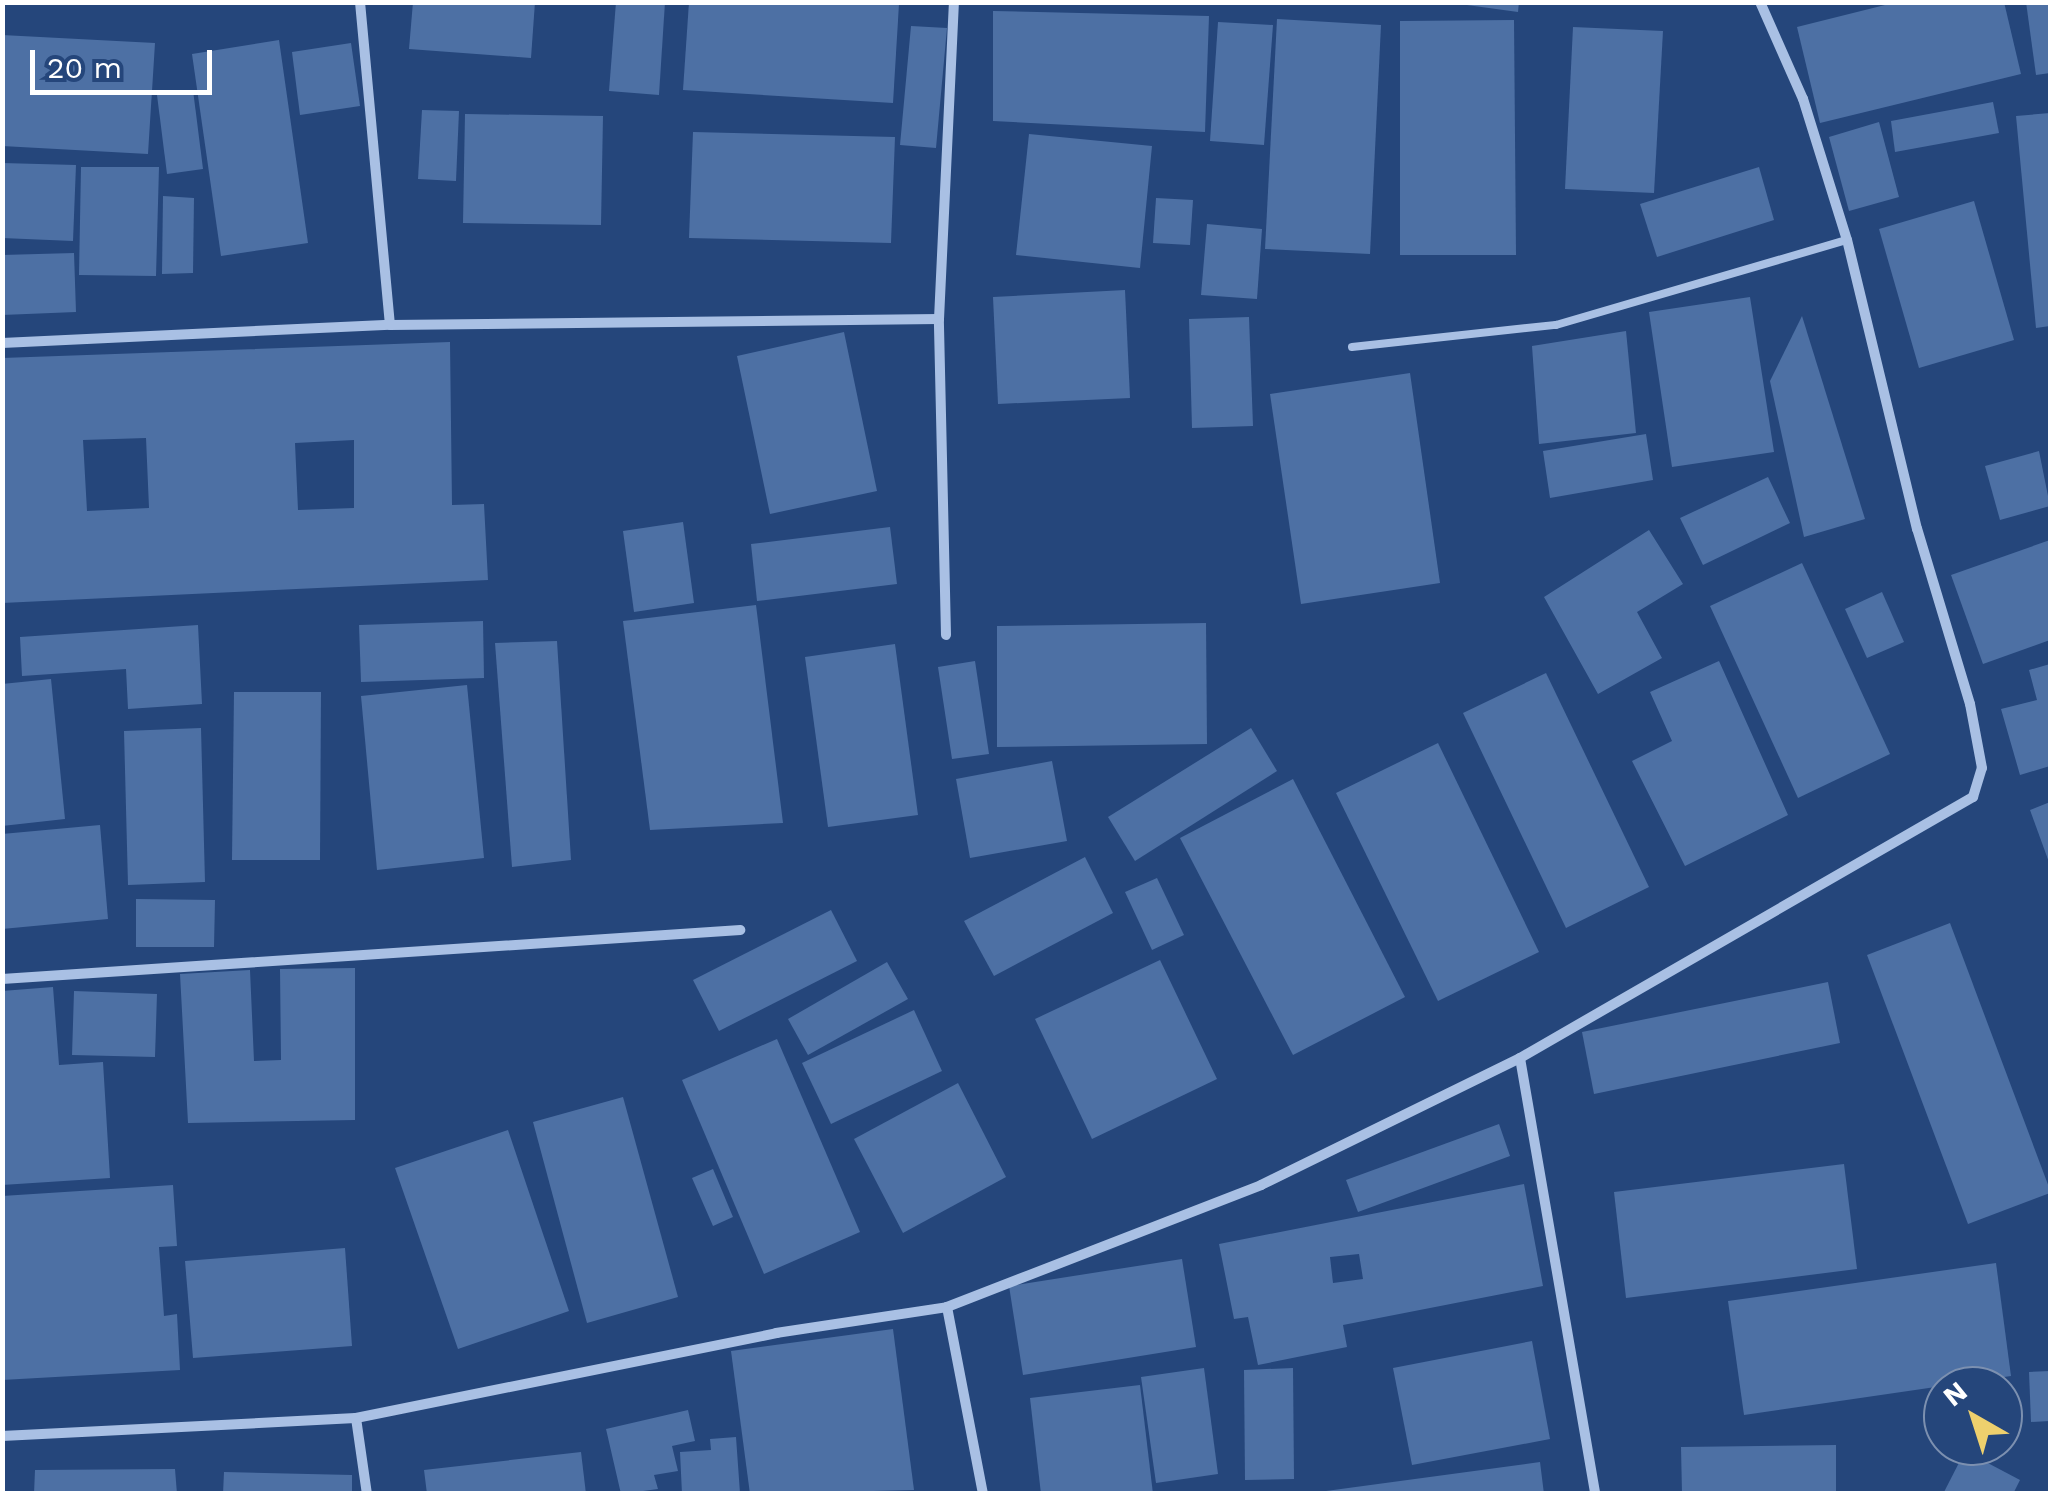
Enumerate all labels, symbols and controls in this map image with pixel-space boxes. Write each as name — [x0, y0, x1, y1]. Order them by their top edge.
scale bar — [35, 30, 218, 92]
text: 20 m — [47, 50, 122, 85]
north arrow — [1923, 1366, 2023, 1466]
text: N — [1937, 1374, 1974, 1413]

